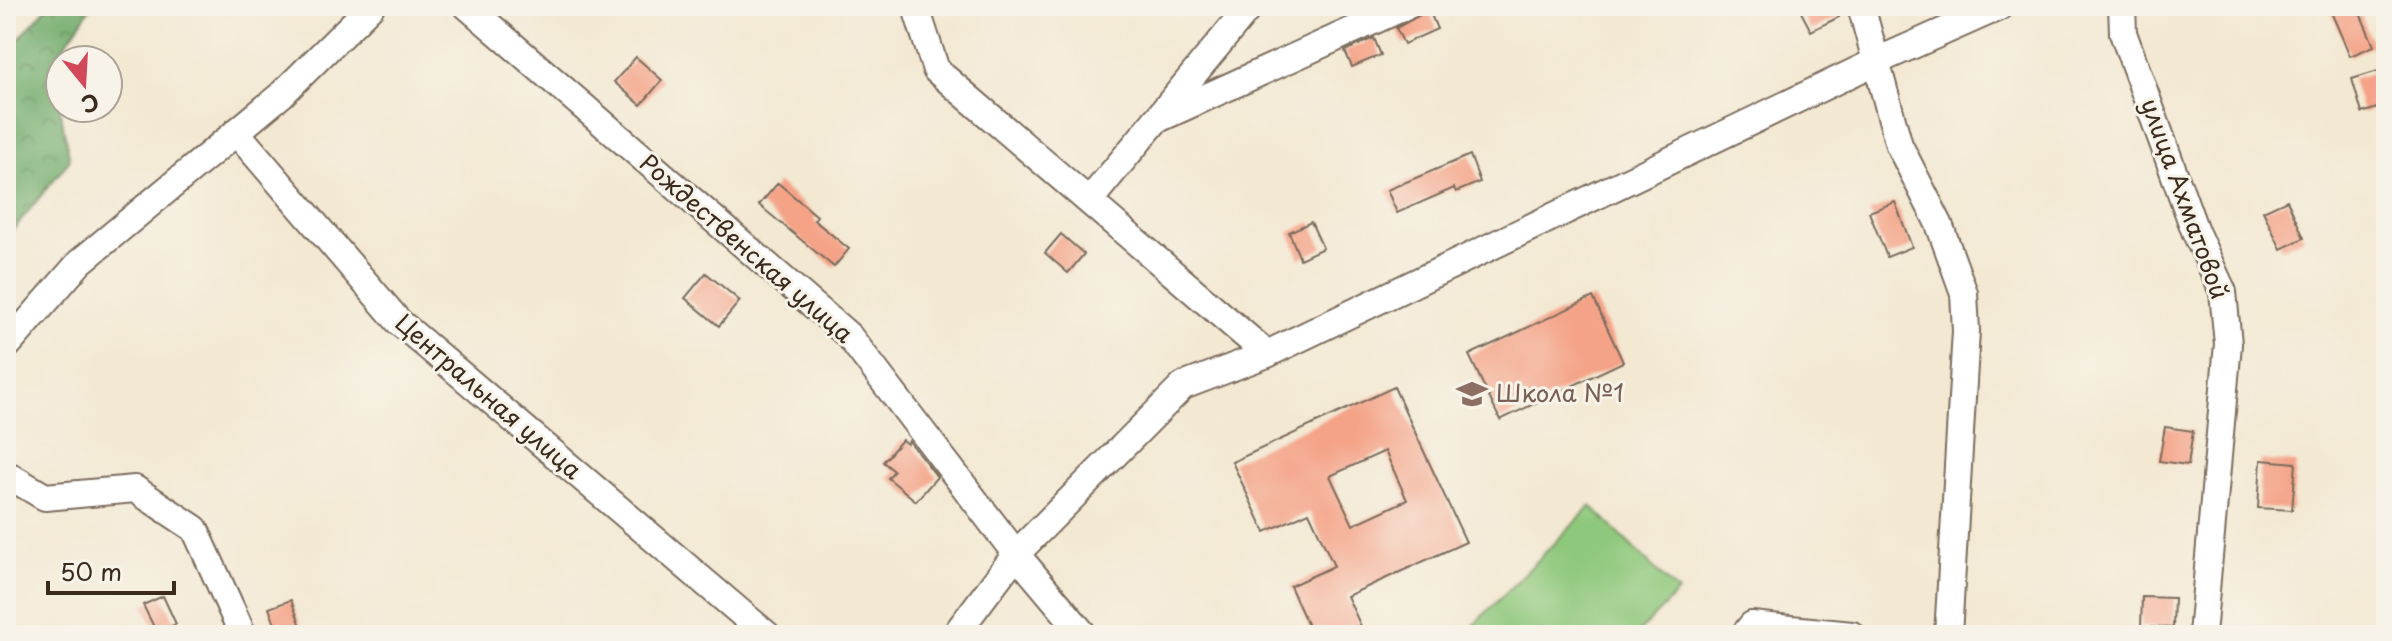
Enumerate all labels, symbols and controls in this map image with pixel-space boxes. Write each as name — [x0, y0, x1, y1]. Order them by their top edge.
north arrow — [44, 44, 124, 124]
text: С — [78, 86, 104, 123]
street label: улица Ахматовой — [2133, 93, 2239, 304]
street label: Рождественская улица — [633, 144, 862, 351]
street label: Центральная улица — [388, 304, 590, 487]
place label: Школа №1 — [1496, 374, 1624, 410]
school or university icon: Школа №1 — [1455, 377, 1489, 411]
scale bar — [48, 545, 174, 595]
text: 50 m — [60, 553, 122, 589]

